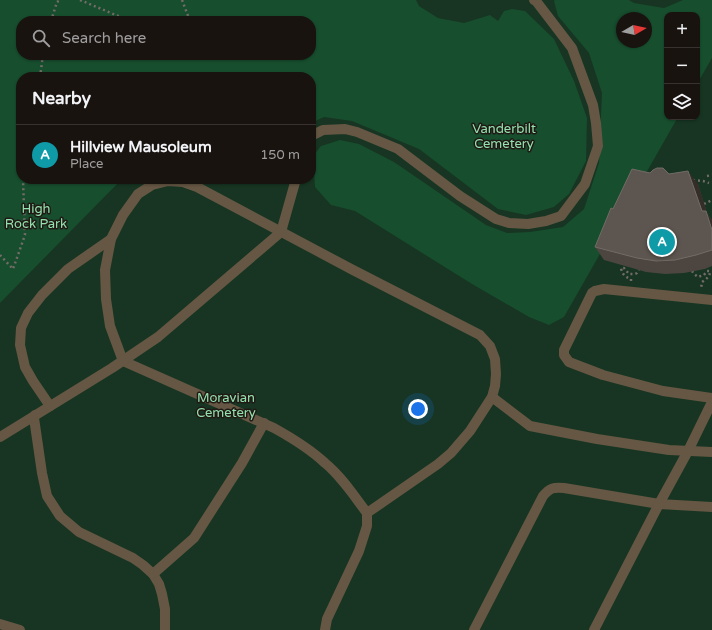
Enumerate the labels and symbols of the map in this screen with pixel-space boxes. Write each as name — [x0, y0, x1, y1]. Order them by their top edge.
north arrow — [616, 12, 652, 48]
park label: Vanderbilt Cemetery — [472, 121, 536, 152]
park label: High Rock Park — [5, 201, 67, 232]
pin: A — [649, 227, 675, 257]
park label: Moravian Cemetery — [196, 390, 256, 421]
your location — [408, 399, 428, 419]

